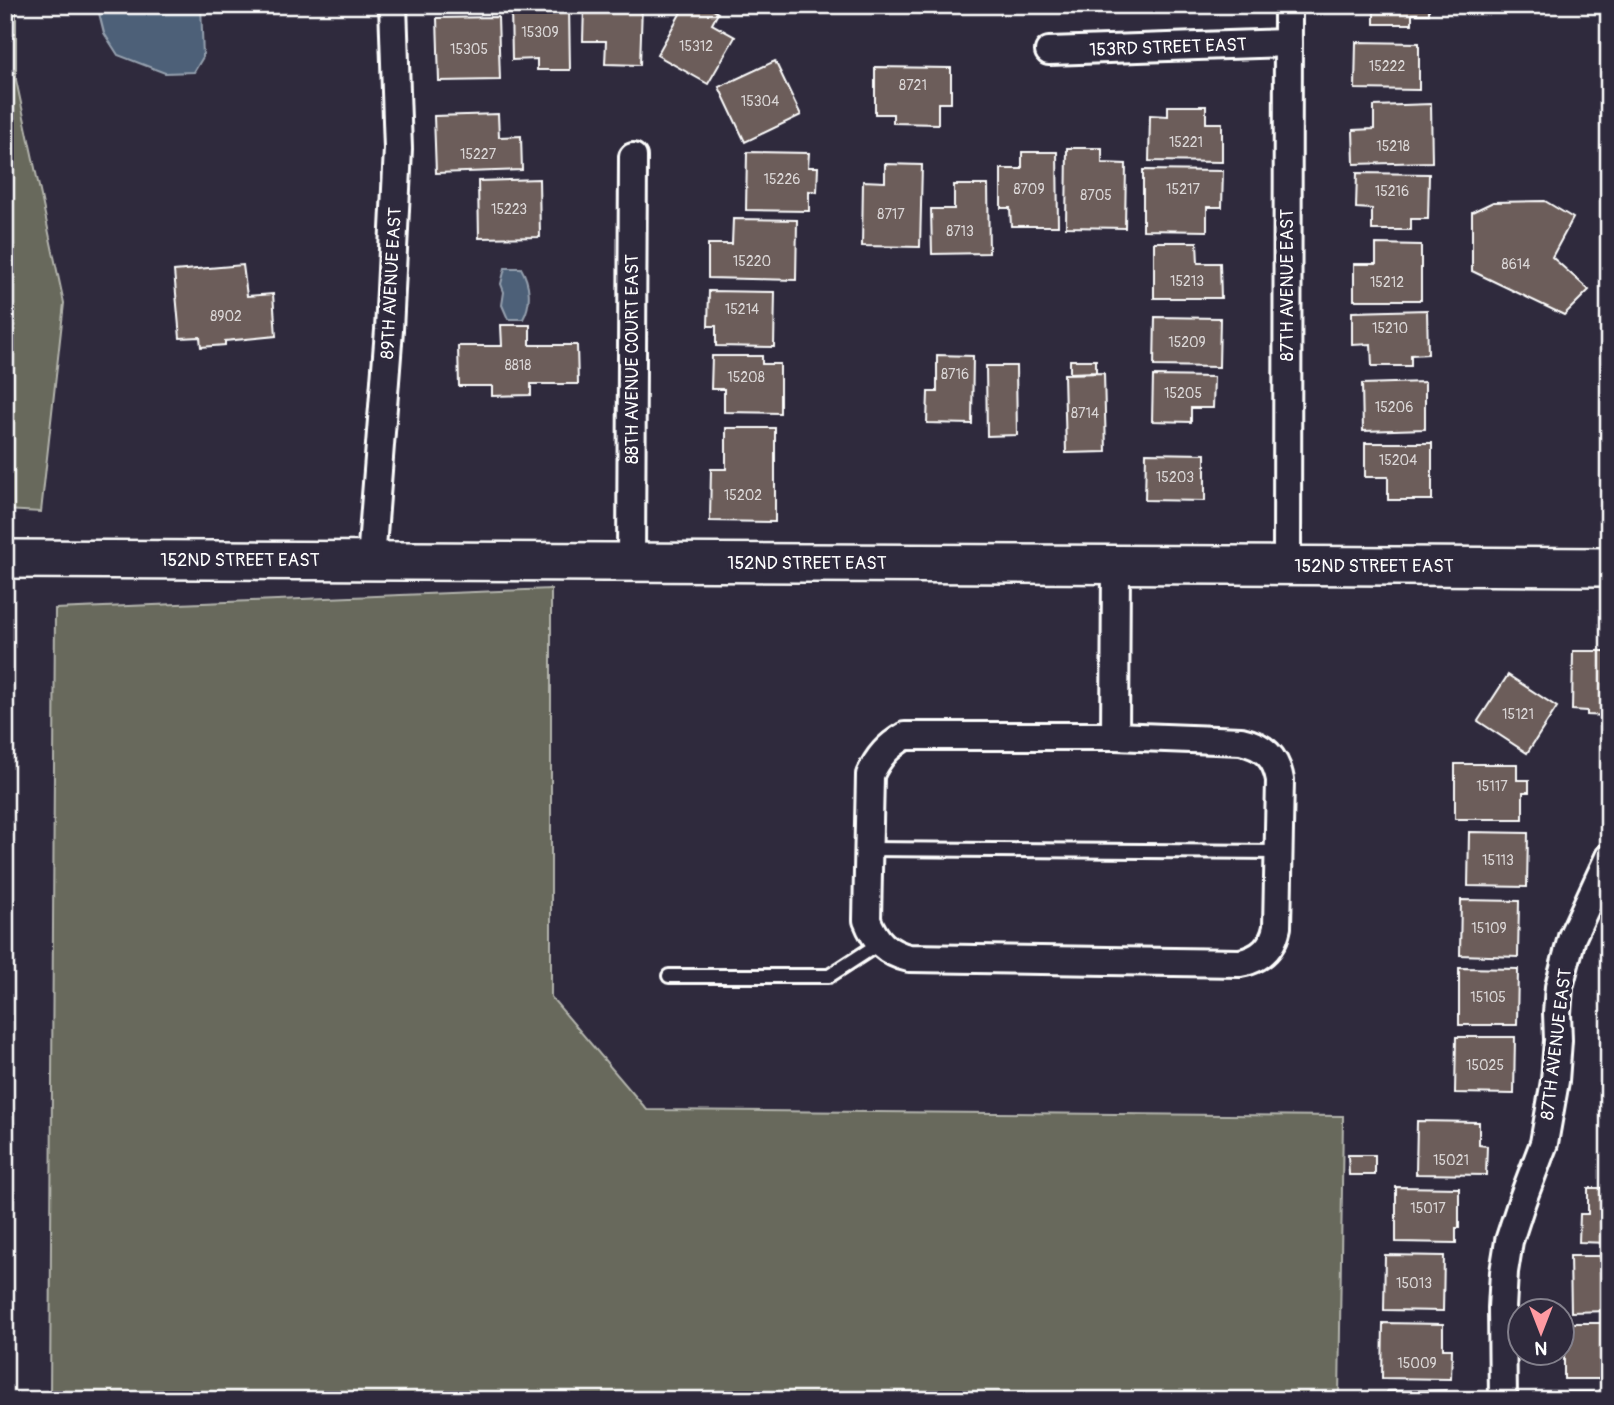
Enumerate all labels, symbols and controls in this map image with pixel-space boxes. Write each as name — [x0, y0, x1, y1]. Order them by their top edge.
house number: 15309 — [521, 24, 559, 41]
street label: 153RD STREET EAST — [1089, 33, 1247, 62]
house number: 15312 — [679, 38, 713, 55]
house number: 15305 — [450, 41, 488, 58]
house number: 15222 — [1369, 58, 1405, 75]
house number: 8721 — [899, 77, 927, 94]
house number: 15304 — [741, 93, 779, 110]
house number: 15221 — [1169, 134, 1203, 151]
house number: 15218 — [1376, 138, 1410, 155]
house number: 15227 — [460, 146, 497, 163]
house number: 15226 — [764, 171, 800, 188]
house number: 8709 — [1013, 181, 1045, 198]
house number: 15217 — [1166, 181, 1200, 198]
house number: 15216 — [1375, 183, 1409, 200]
house number: 8705 — [1080, 187, 1112, 204]
house number: 15223 — [491, 201, 527, 218]
street label: 89TH AVENUE EAST — [376, 206, 407, 360]
house number: 8717 — [877, 206, 905, 223]
street label: 87TH AVENUE EAST — [1276, 209, 1299, 361]
house number: 8713 — [946, 223, 974, 240]
house number: 15220 — [733, 253, 771, 270]
street label: 88TH AVENUE COURT EAST — [621, 254, 644, 464]
house number: 8614 — [1502, 256, 1530, 273]
house number: 15213 — [1170, 273, 1204, 290]
house number: 15212 — [1370, 274, 1404, 291]
house number: 15214 — [725, 301, 759, 318]
house number: 8902 — [210, 308, 242, 325]
house number: 15210 — [1372, 320, 1408, 337]
house number: 15209 — [1168, 334, 1206, 351]
house number: 8818 — [505, 357, 531, 374]
house number: 8716 — [941, 366, 969, 383]
house number: 15208 — [727, 369, 765, 386]
house number: 15205 — [1164, 385, 1202, 402]
house number: 15206 — [1375, 399, 1413, 416]
house number: 8714 — [1071, 405, 1099, 422]
house number: 15204 — [1379, 452, 1417, 469]
house number: 15203 — [1156, 469, 1194, 486]
house number: 15202 — [724, 487, 762, 504]
street label: 152ND STREET EAST — [160, 549, 320, 572]
street label: 152ND STREET EAST — [727, 552, 887, 575]
street label: 152ND STREET EAST — [1294, 555, 1454, 578]
house number: 15121 — [1502, 706, 1534, 723]
house number: 15117 — [1476, 778, 1508, 795]
house number: 15113 — [1482, 852, 1514, 869]
house number: 15109 — [1471, 920, 1507, 937]
street label: 87TH AVENUE EAST — [1536, 967, 1577, 1121]
house number: 15105 — [1470, 989, 1506, 1006]
house number: 15025 — [1466, 1057, 1504, 1074]
house number: 15021 — [1433, 1152, 1469, 1169]
house number: 15017 — [1410, 1200, 1446, 1217]
house number: 15013 — [1396, 1275, 1432, 1292]
north arrow — [1506, 1296, 1576, 1366]
text: N — [1534, 1336, 1547, 1360]
house number: 15009 — [1397, 1355, 1437, 1372]

